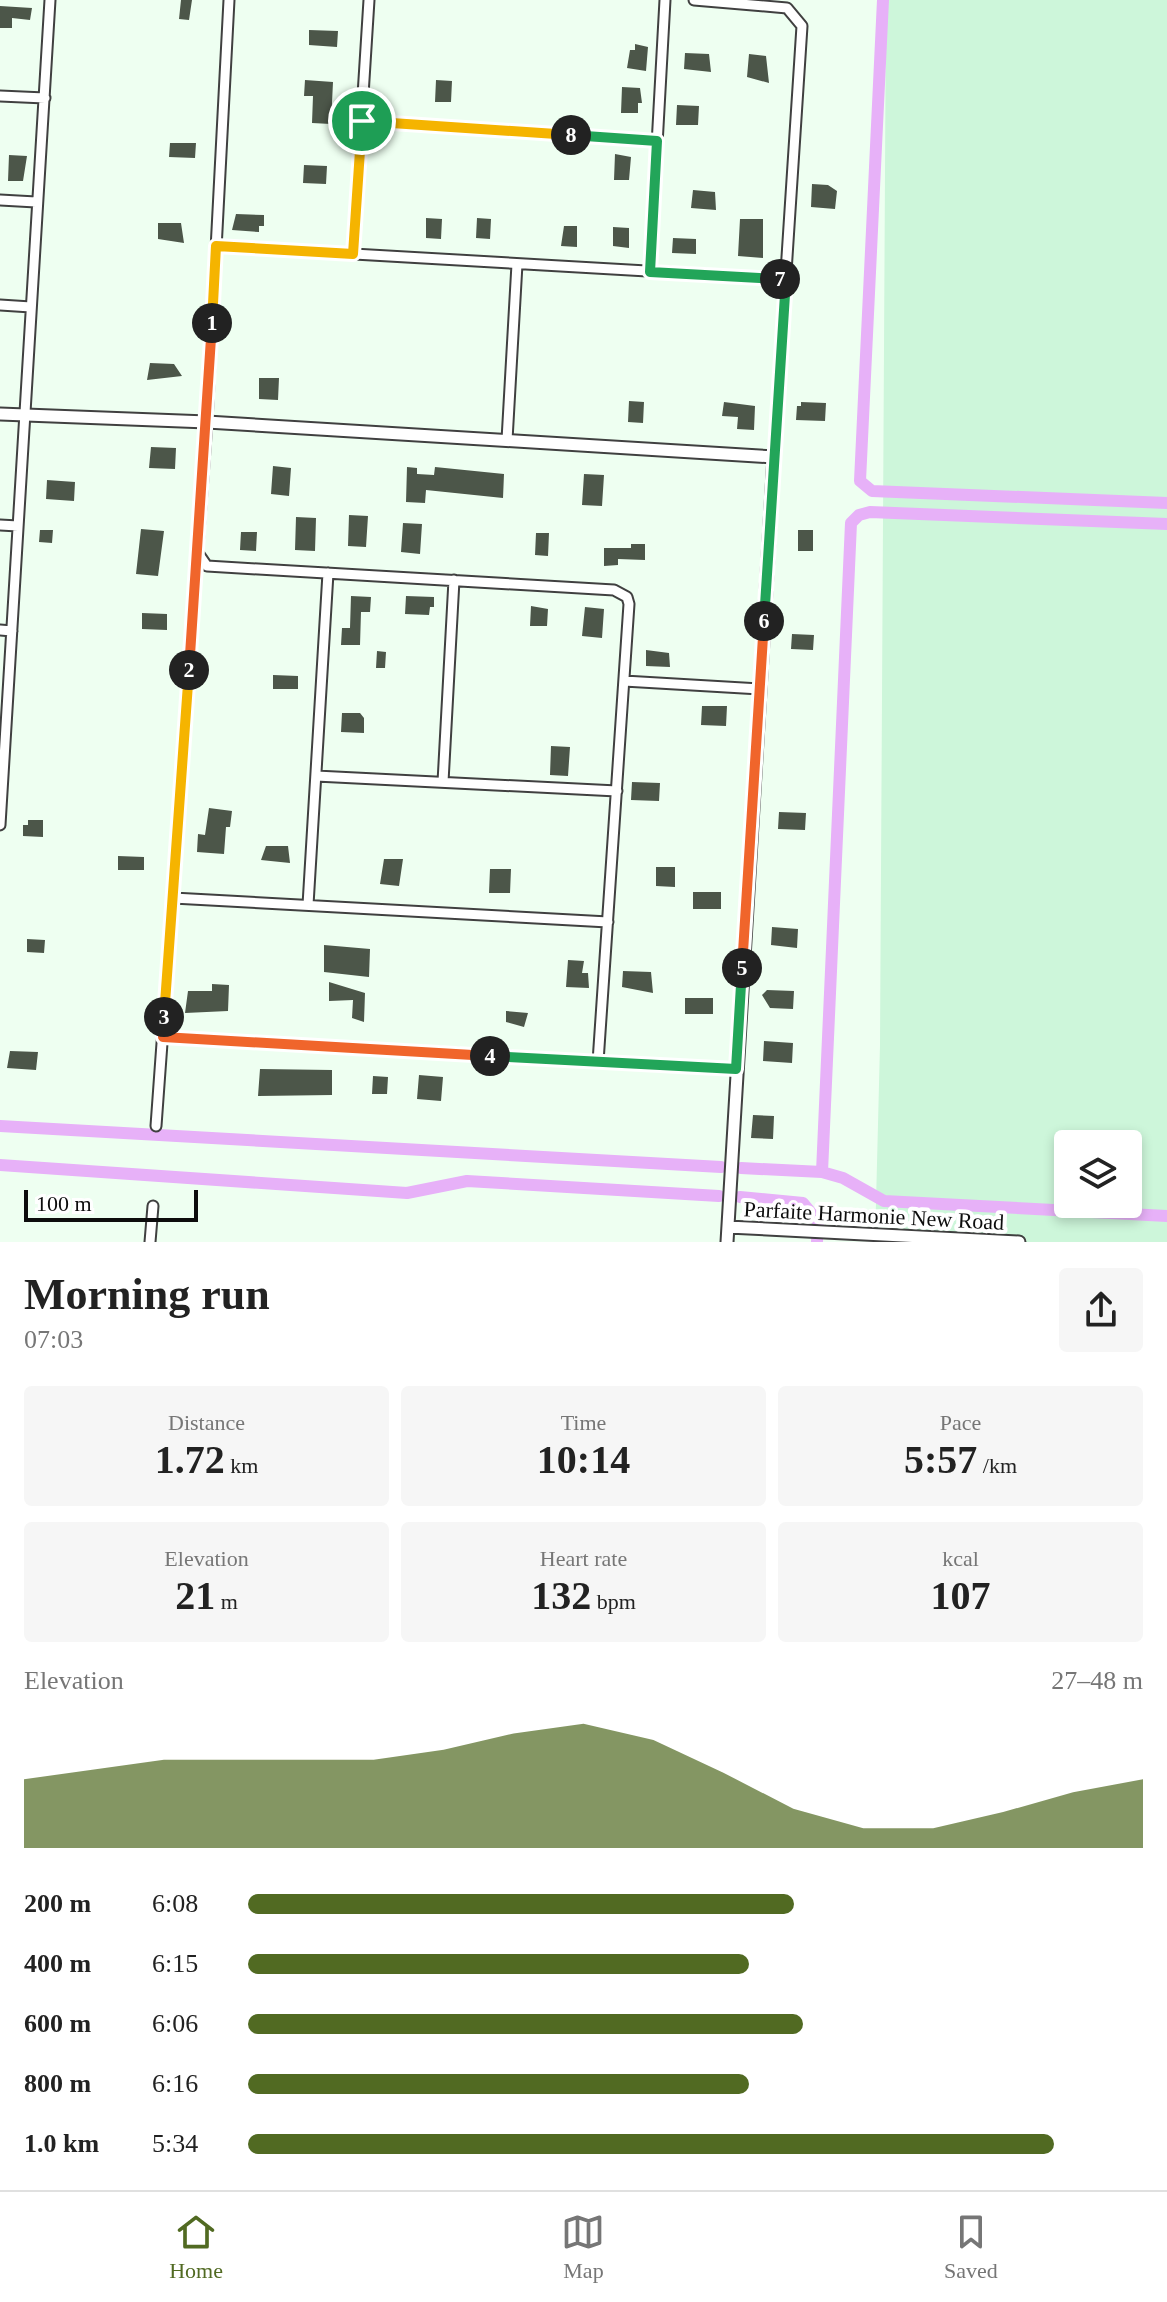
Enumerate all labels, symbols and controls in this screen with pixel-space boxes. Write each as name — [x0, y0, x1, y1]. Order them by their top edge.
pin — [328, 87, 396, 155]
icon: arrive — [340, 99, 384, 143]
pin: 8 — [551, 115, 591, 155]
text: 8 — [566, 122, 577, 147]
pin: 7 — [760, 259, 800, 299]
text: 7 — [775, 266, 786, 291]
pin: 1 — [192, 303, 232, 343]
text: 1 — [207, 310, 218, 335]
pin: 6 — [744, 601, 784, 641]
text: 6 — [759, 608, 770, 633]
pin: 2 — [169, 650, 209, 690]
text: 2 — [184, 657, 195, 682]
pin: 5 — [722, 948, 762, 988]
text: 5 — [737, 955, 748, 980]
pin: 3 — [144, 997, 184, 1037]
text: 3 — [159, 1004, 170, 1029]
pin: 4 — [470, 1036, 510, 1076]
text: 4 — [485, 1043, 496, 1068]
map controls — [1054, 1130, 1142, 1218]
button: layers — [1054, 1130, 1142, 1218]
scale bar — [24, 1186, 198, 1222]
text: 100 m — [36, 1191, 92, 1216]
street label: Parfaite Harmonie New Road — [743, 1196, 1005, 1235]
button: share — [1059, 1268, 1143, 1352]
text: Morning run — [24, 1270, 270, 1319]
text: 07:03 — [24, 1325, 83, 1354]
text: Distance — [168, 1410, 245, 1435]
text: Time — [561, 1410, 606, 1435]
text: Pace — [940, 1410, 981, 1435]
text: 1.72 — [155, 1437, 225, 1482]
text: 10:14 — [537, 1437, 630, 1482]
text: 5:57 — [904, 1437, 977, 1482]
text: km — [225, 1453, 258, 1478]
text: /km — [977, 1453, 1017, 1478]
text: Elevation — [164, 1546, 249, 1571]
text: Heart rate — [540, 1546, 627, 1571]
text: kcal — [942, 1546, 979, 1571]
text: 21 — [175, 1573, 215, 1618]
text: 132 — [531, 1573, 591, 1618]
text: 107 — [931, 1573, 991, 1618]
text: m — [215, 1589, 238, 1614]
text: bpm — [591, 1589, 636, 1614]
text: Elevation — [24, 1666, 124, 1695]
text: 27–48 m — [1051, 1666, 1143, 1695]
text: 200 m — [24, 1889, 91, 1918]
text: 6:08 — [152, 1889, 198, 1918]
text: 400 m — [24, 1949, 91, 1978]
text: 6:15 — [152, 1949, 198, 1978]
text: 600 m — [24, 2009, 91, 2038]
text: 6:06 — [152, 2009, 198, 2038]
text: 800 m — [24, 2069, 91, 2098]
text: 6:16 — [152, 2069, 198, 2098]
text: 1.0 km — [24, 2129, 99, 2158]
text: 5:34 — [152, 2129, 198, 2158]
tab: Home — [169, 2210, 223, 2284]
tab: Map — [561, 2210, 605, 2284]
tab: Saved — [944, 2210, 998, 2284]

